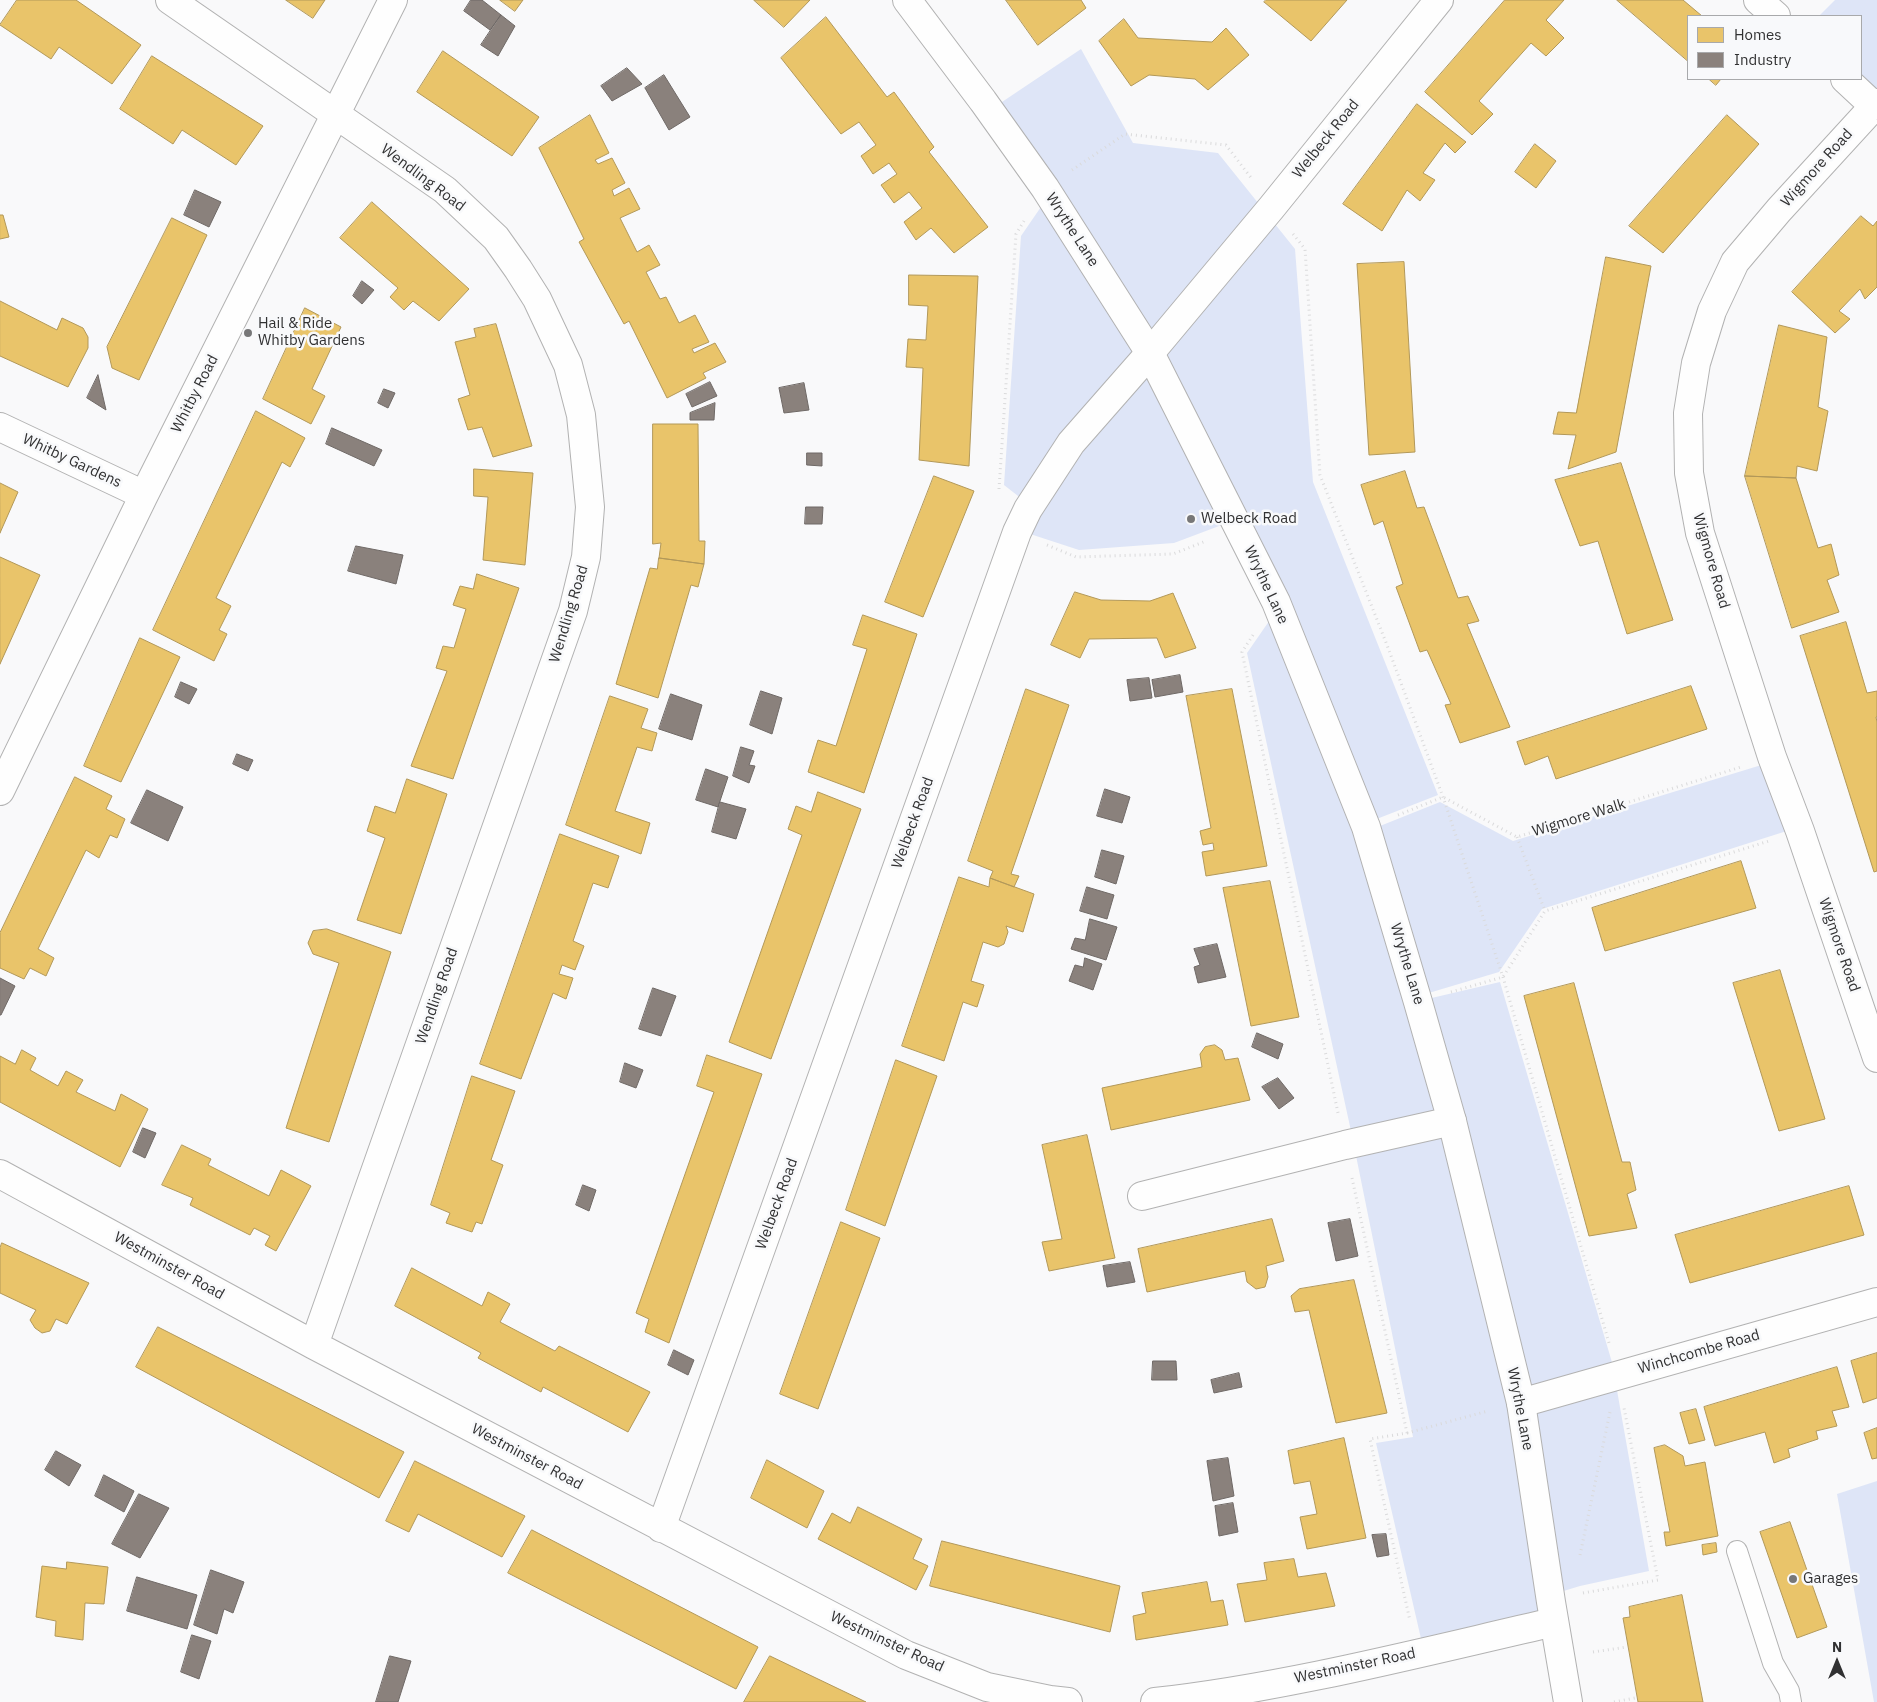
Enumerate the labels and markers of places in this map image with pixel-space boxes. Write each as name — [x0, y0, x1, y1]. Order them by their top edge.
place label: Hail & Ride Whitby Gardens — [258, 315, 365, 350]
marker: Hail & Ride Whitby Gardens — [242, 327, 254, 339]
place label: Welbeck Road — [1201, 510, 1297, 528]
marker: Welbeck Road — [1185, 513, 1197, 525]
place label: Garages — [1803, 1570, 1858, 1588]
marker: Garages — [1787, 1573, 1799, 1585]

